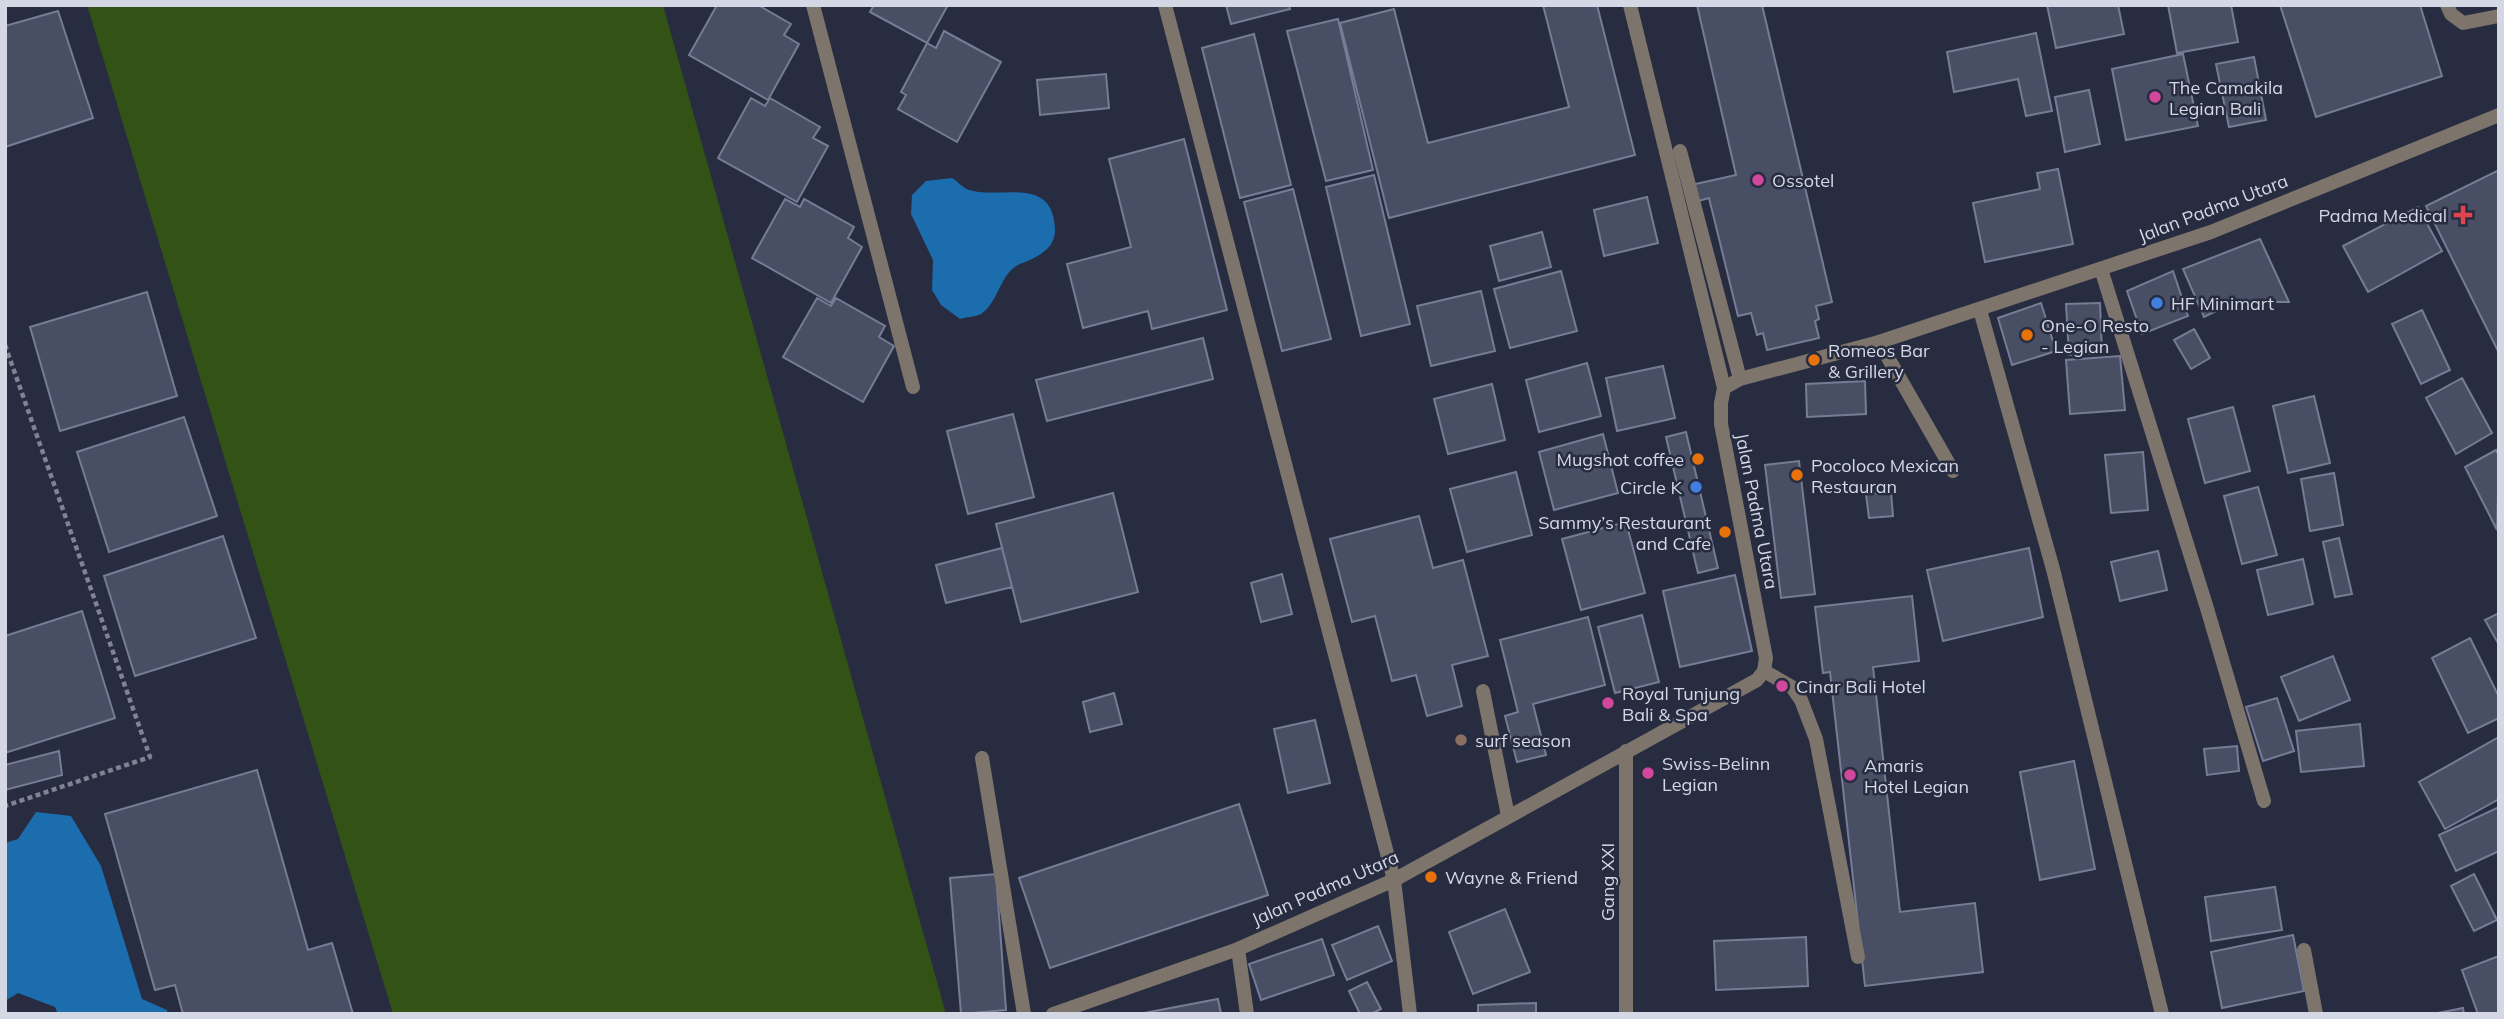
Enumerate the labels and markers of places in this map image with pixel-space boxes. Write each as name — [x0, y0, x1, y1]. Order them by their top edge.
place label: The Camakila Legian Bali — [2169, 76, 2283, 120]
marker: The Camakila Legian Bali — [2147, 89, 2163, 105]
place label: Ossotel — [1772, 169, 1834, 192]
marker: Ossotel — [1750, 172, 1766, 188]
place label: Padma Medical — [2319, 204, 2447, 227]
marker: Padma Medical — [2453, 205, 2473, 225]
place label: HF Minimart — [2171, 292, 2274, 315]
marker: HF Minimart — [2149, 295, 2165, 311]
place label: One-O Resto - Legian — [2041, 314, 2149, 358]
marker: One-O Resto - Legian — [2019, 327, 2035, 343]
place label: Romeos Bar & Grillery — [1828, 339, 1930, 383]
marker: Romeos Bar & Grillery — [1806, 352, 1822, 368]
place label: Mugshot coffee — [1557, 448, 1684, 471]
marker: Mugshot coffee — [1690, 451, 1706, 467]
place label: Pocoloco Mexican Restauran — [1811, 454, 1959, 498]
marker: Pocoloco Mexican Restauran — [1789, 467, 1805, 483]
place label: Circle K — [1620, 476, 1683, 499]
marker: Circle K — [1688, 479, 1704, 495]
place label: Sammy’s Restaurant and Cafe — [1538, 511, 1711, 555]
marker: Sammy’s Restaurant and Cafe — [1717, 524, 1733, 540]
place label: Cinar Bali Hotel — [1796, 675, 1926, 698]
marker: Cinar Bali Hotel — [1774, 678, 1790, 694]
place label: Royal Tunjung Bali & Spa — [1622, 682, 1740, 726]
marker: Royal Tunjung Bali & Spa — [1600, 695, 1616, 711]
place label: surf season — [1475, 729, 1571, 752]
marker: surf season — [1453, 732, 1469, 748]
place label: Swiss-Belinn Legian — [1662, 752, 1770, 796]
place label: Amaris Hotel Legian — [1864, 754, 1969, 798]
marker: Swiss-Belinn Legian — [1640, 765, 1656, 781]
marker: Amaris Hotel Legian — [1842, 767, 1858, 783]
place label: Wayne & Friend — [1445, 866, 1578, 889]
marker: Wayne & Friend — [1423, 869, 1439, 885]

